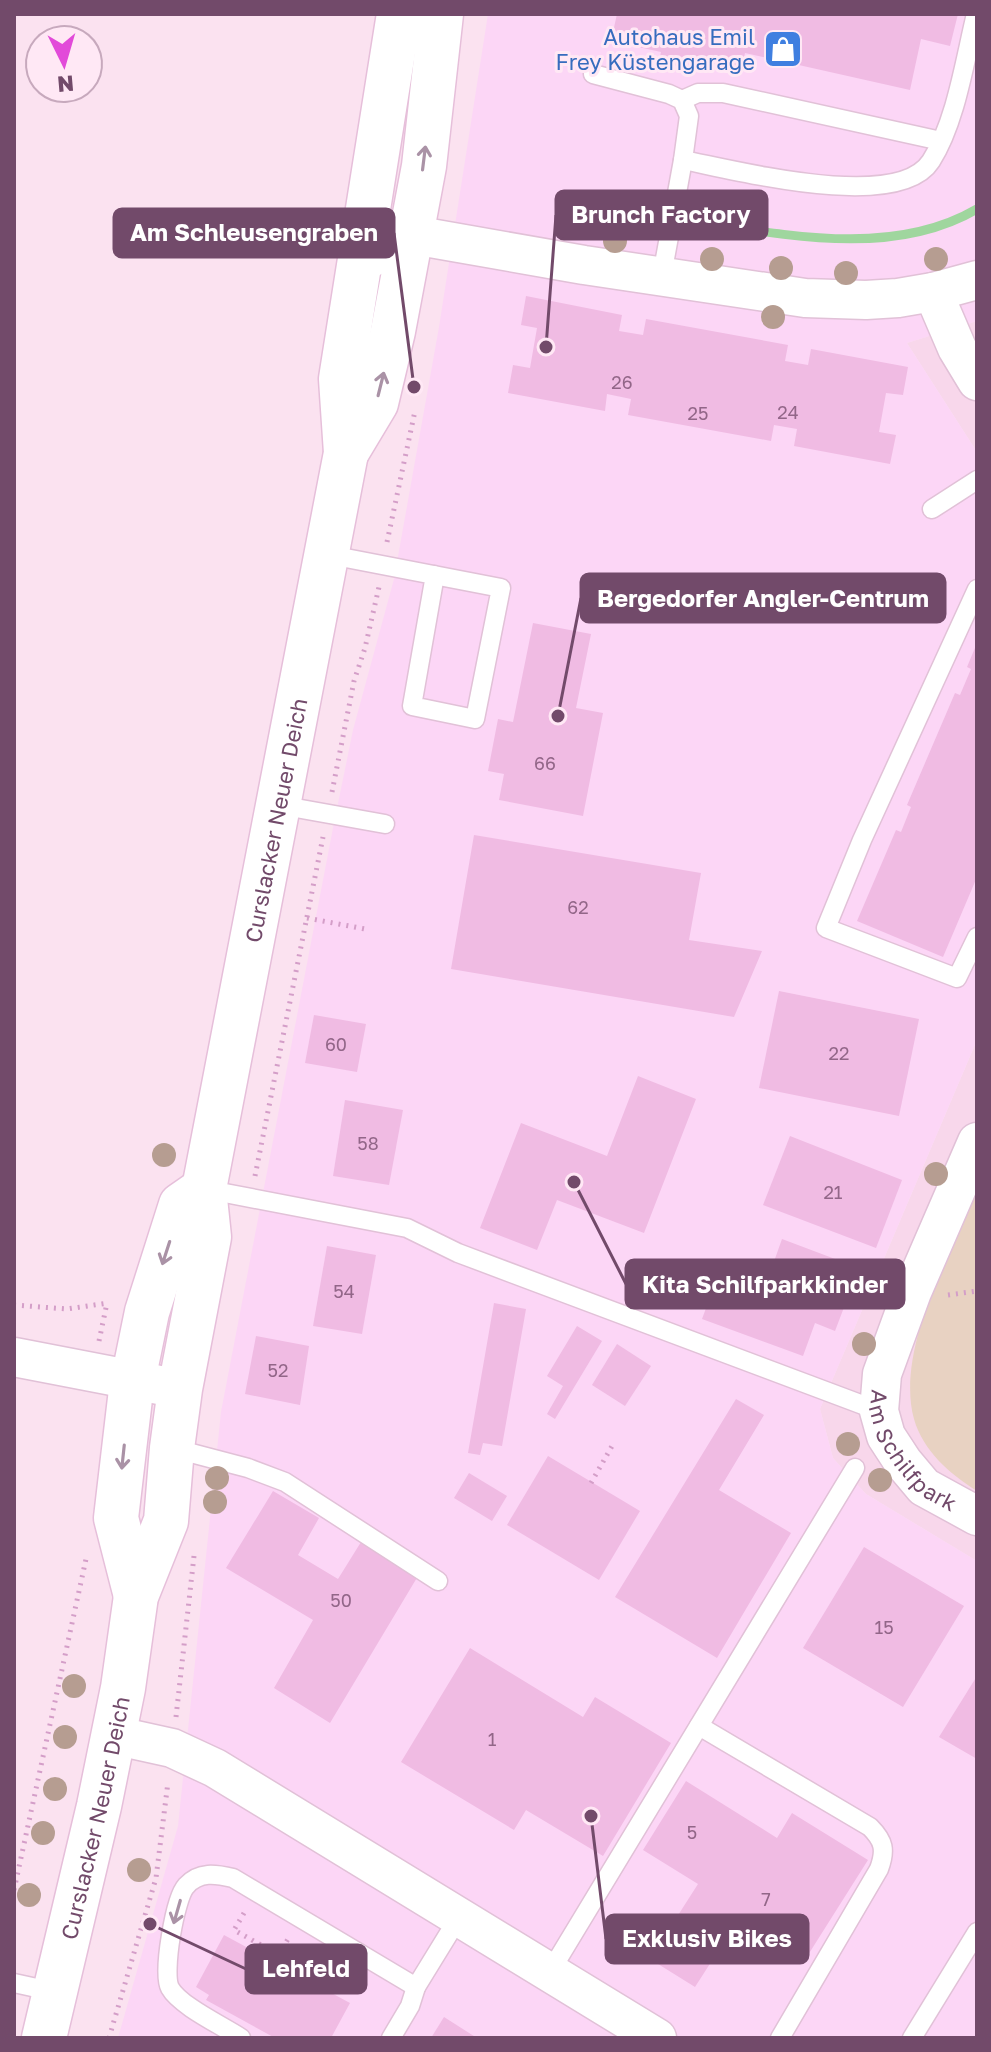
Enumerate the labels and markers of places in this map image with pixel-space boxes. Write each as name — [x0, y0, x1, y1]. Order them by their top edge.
place label: Autohaus Emil Frey Küstengarage — [556, 23, 755, 75]
shop icon: Autohaus Emil Frey Küstengarage — [762, 28, 804, 70]
callout: Brunch Factory — [556, 191, 767, 239]
callout: Am Schleusengraben — [114, 209, 394, 257]
callout: Bergedorfer Angler-Centrum — [581, 574, 945, 622]
callout: Kita Schilfparkkinder — [626, 1260, 904, 1308]
callout: Exklusiv Bikes — [606, 1915, 808, 1963]
callout: Lehfeld — [246, 1945, 366, 1993]

